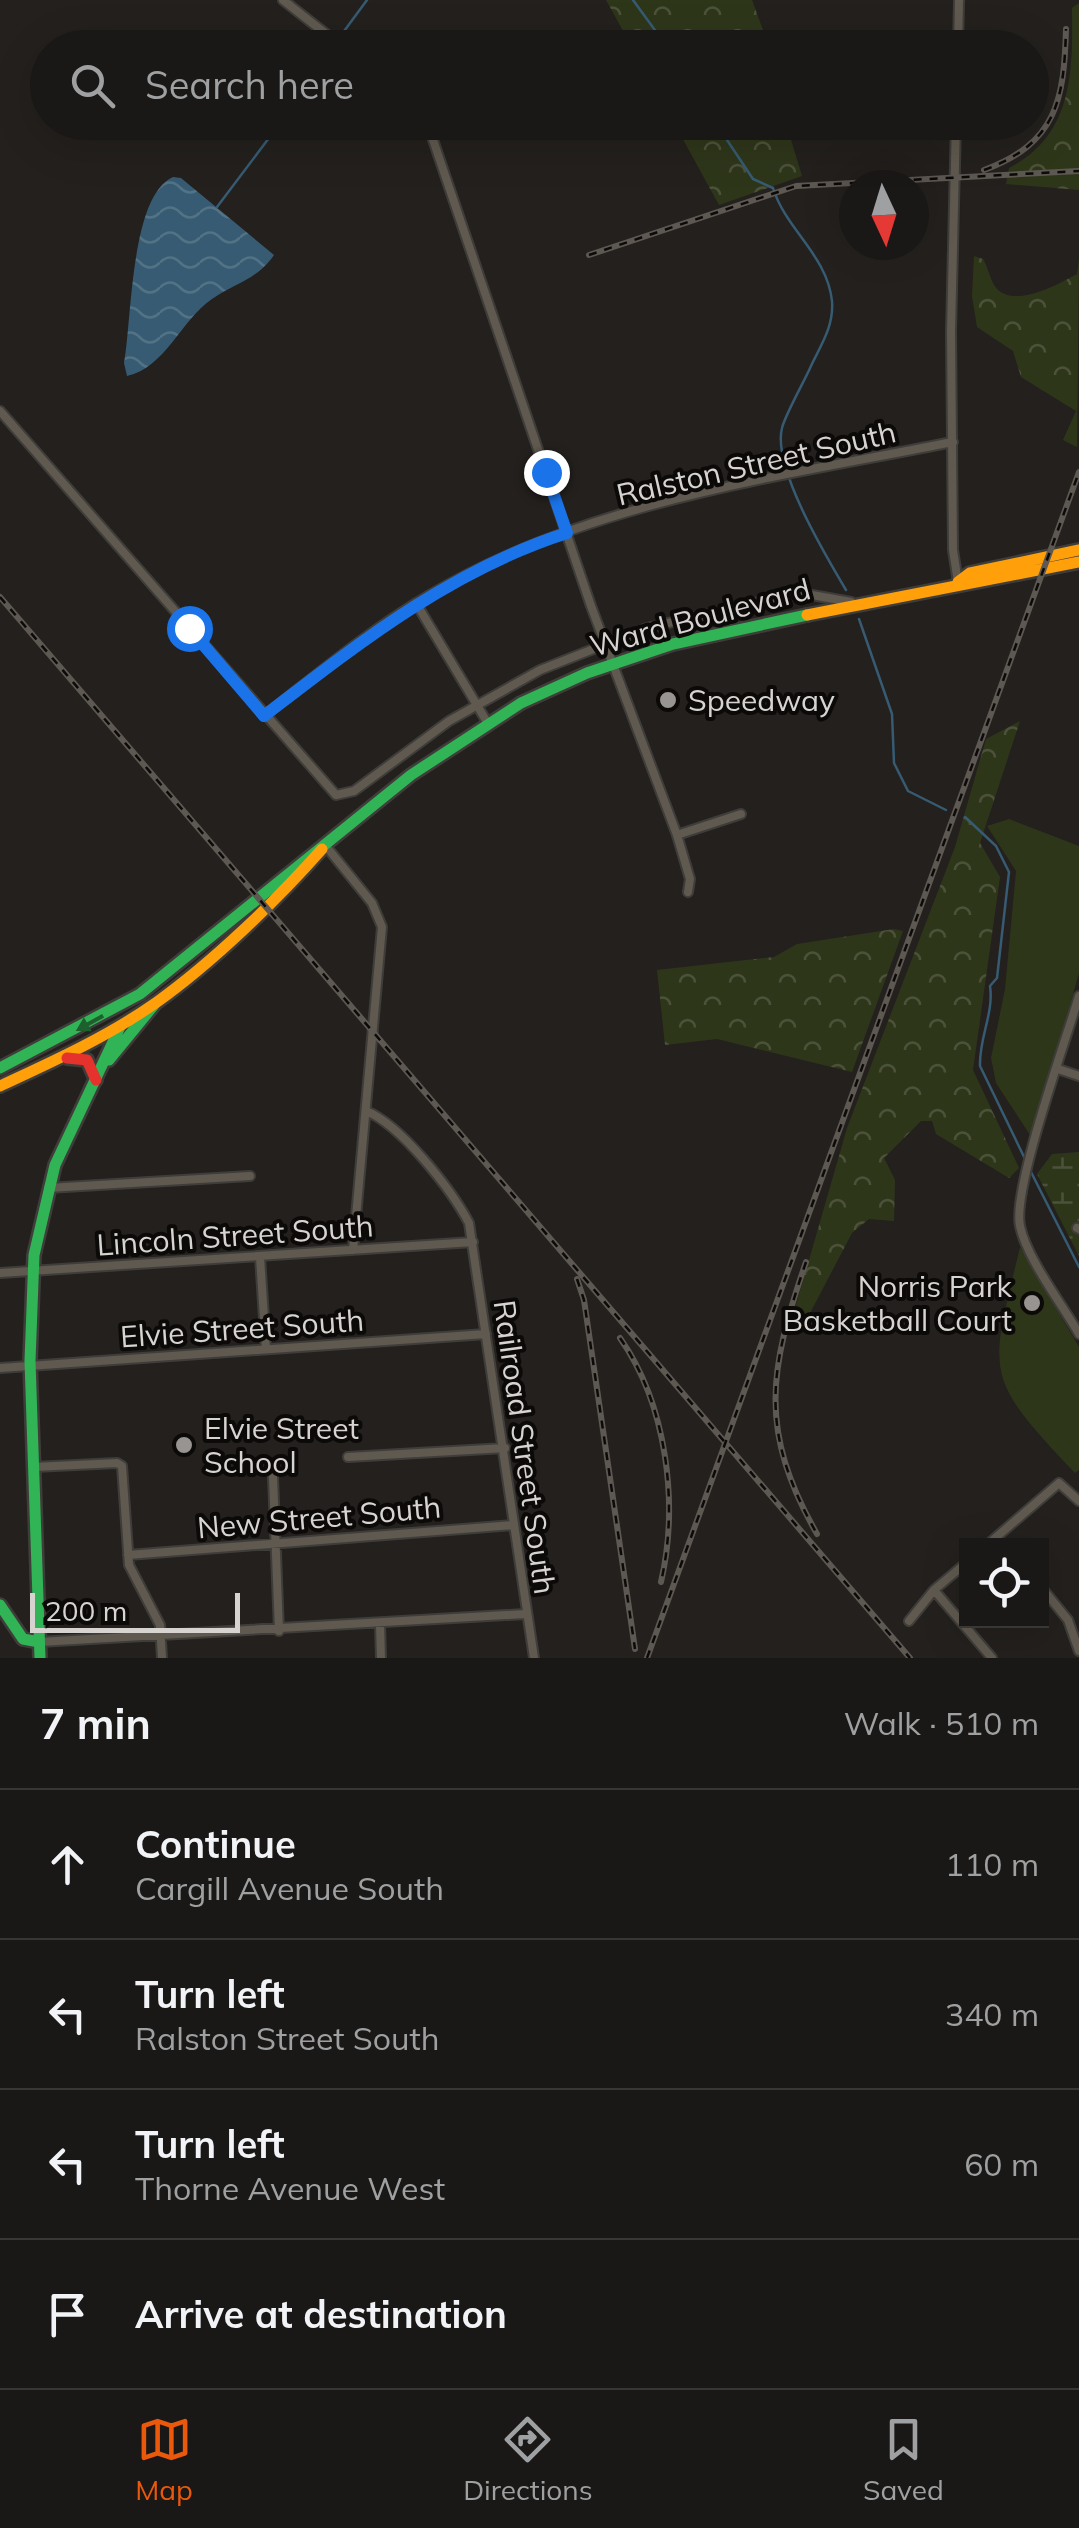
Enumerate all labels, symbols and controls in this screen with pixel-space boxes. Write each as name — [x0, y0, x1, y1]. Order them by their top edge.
search box — [30, 30, 1049, 140]
icon: search — [65, 58, 120, 113]
text: Search here — [145, 61, 354, 109]
north arrow — [839, 170, 929, 260]
street label: Ralston Street South — [613, 412, 899, 514]
route end — [524, 450, 570, 496]
street label: Ward Boulevard — [586, 569, 814, 665]
route start — [167, 606, 213, 652]
place label: Speedway — [688, 681, 835, 719]
marker: Speedway — [657, 689, 679, 711]
one-way arrow — [76, 1014, 104, 1032]
street label: Lincoln Street South — [95, 1206, 375, 1264]
place label: Norris Park Basketball Court — [783, 1267, 1013, 1339]
marker: Norris Park Basketball Court — [1021, 1292, 1043, 1314]
street label: Railroad Street South — [486, 1297, 564, 1597]
street label: Elvie Street South — [119, 1301, 365, 1355]
place label: Elvie Street School — [204, 1409, 359, 1481]
marker: Elvie Street School — [173, 1434, 195, 1456]
street label: New Street South — [196, 1487, 442, 1547]
map controls — [959, 1538, 1049, 1628]
button: locate — [959, 1538, 1049, 1628]
scale bar — [30, 1588, 240, 1632]
text: 200 m — [45, 1593, 127, 1628]
text: 7 min — [40, 1697, 151, 1750]
text: Walk · 510 m — [844, 1703, 1039, 1743]
text: Continue — [135, 1820, 296, 1868]
icon: ahead — [40, 1837, 95, 1892]
text: 110 m — [945, 1844, 1039, 1884]
text: Cargill Avenue South — [135, 1868, 444, 1908]
text: Turn left — [135, 1970, 285, 2018]
icon: left — [40, 1987, 95, 2042]
text: 340 m — [945, 1994, 1039, 2034]
text: Ralston Street South — [135, 2018, 440, 2058]
text: Turn left — [135, 2120, 285, 2168]
icon: left — [40, 2137, 95, 2192]
text: 60 m — [964, 2144, 1039, 2184]
text: Thorne Avenue West — [135, 2168, 445, 2208]
icon: arrive — [40, 2287, 95, 2342]
text: Arrive at destination — [135, 2290, 507, 2338]
tab: Map — [135, 2412, 193, 2507]
tab: Directions — [463, 2412, 593, 2507]
tab: Saved — [863, 2412, 944, 2507]

